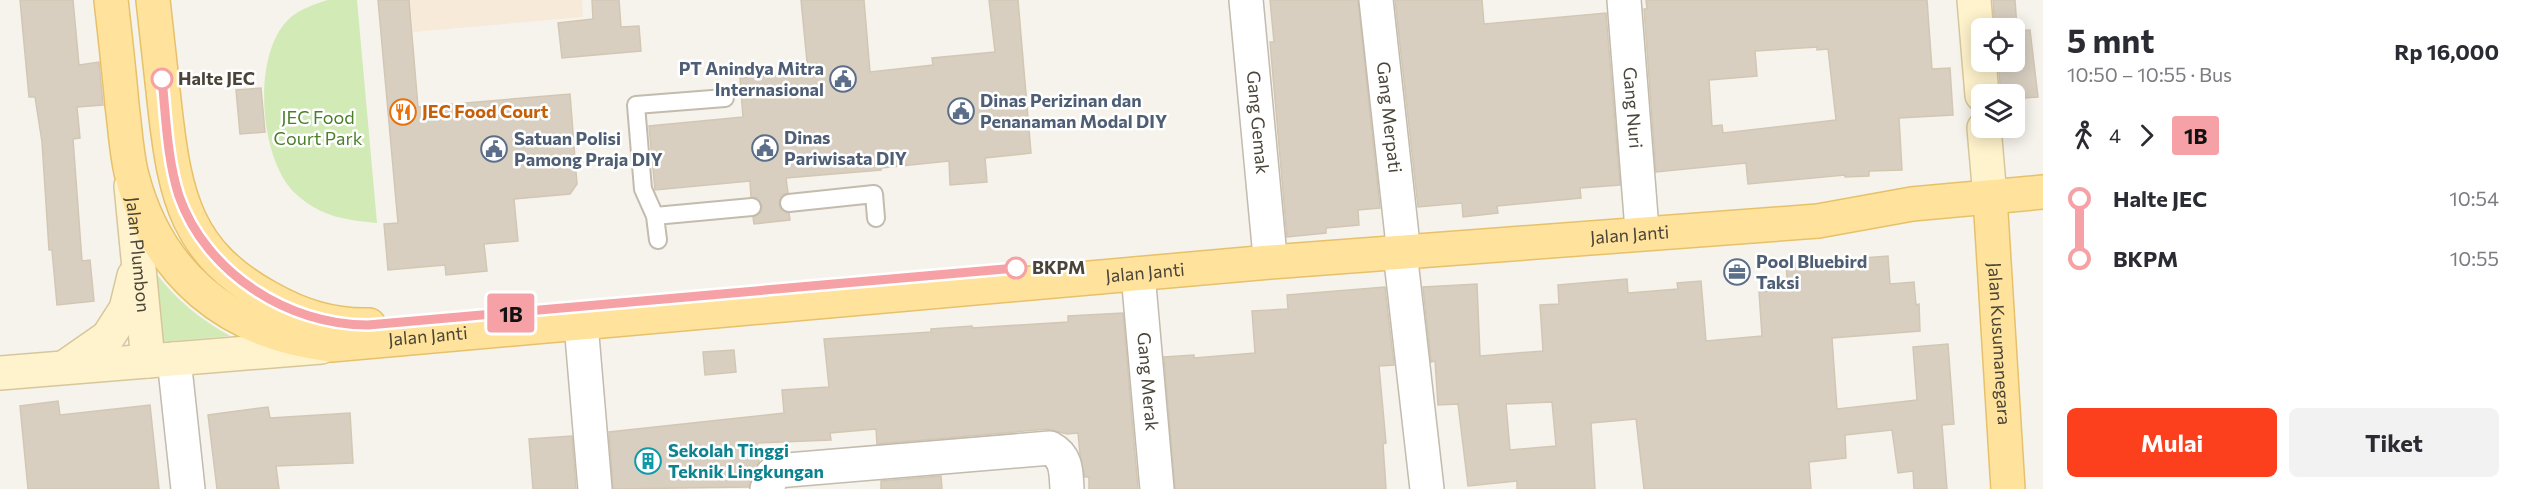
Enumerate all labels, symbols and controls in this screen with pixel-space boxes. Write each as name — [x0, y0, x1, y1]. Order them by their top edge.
map controls — [1971, 18, 2025, 138]
button: locate — [1971, 18, 2025, 72]
text: 5 mnt — [2067, 19, 2154, 60]
text: Rp 16,000 — [2394, 38, 2499, 65]
place label: PT Anindya Mitra Internasional — [679, 57, 824, 100]
street label: Gang Merpati — [1373, 60, 1407, 174]
text: 10:50 – 10:55 · Bus — [2067, 62, 2232, 86]
public building icon: PT Anindya Mitra Internasional — [828, 64, 858, 94]
street label: Gang Nuri — [1619, 66, 1648, 149]
place label: Halte JEC — [178, 67, 255, 89]
marker: Halte JEC — [151, 68, 173, 90]
street label: Gang Gemak — [1243, 70, 1274, 175]
button: layers — [1971, 84, 2025, 138]
place label: Dinas Perizinan dan Penanaman Modal DIY — [980, 89, 1167, 132]
public building icon: Dinas Perizinan dan Penanaman Modal DIY — [946, 96, 976, 126]
restaurant icon: JEC Food Court — [388, 97, 418, 127]
place label: JEC Food Court — [422, 100, 549, 122]
park label: JEC Food Court Park — [274, 106, 363, 149]
icon: walk — [2067, 119, 2100, 152]
icon: forward — [2130, 119, 2163, 152]
text: 4 — [2109, 123, 2121, 147]
text: 1B — [2184, 123, 2207, 148]
place label: Dinas Pariwisata DIY — [784, 126, 907, 169]
place label: Satuan Polisi Pamong Praja DIY — [514, 127, 663, 170]
public building icon: Dinas Pariwisata DIY — [750, 133, 780, 163]
public building icon: Satuan Polisi Pamong Praja DIY — [479, 134, 509, 164]
text: Halte JEC — [2113, 185, 2207, 212]
text: 10:54 — [2449, 186, 2499, 210]
street label: Jalan Plumbon — [122, 196, 155, 313]
street label: Jalan Janti — [1589, 220, 1670, 248]
text: BKPM — [2113, 245, 2178, 272]
text: 10:55 — [2450, 246, 2499, 270]
place label: Pool Bluebird Taksi — [1756, 250, 1867, 293]
place label: BKPM — [1032, 256, 1085, 278]
marker: BKPM — [1005, 257, 1027, 279]
office icon: Pool Bluebird Taksi — [1722, 257, 1752, 287]
street label: Jalan Janti — [1104, 258, 1186, 286]
street label: Jalan Kusumanegara — [1984, 262, 2016, 426]
line badge: 1B — [484, 294, 538, 332]
text: 1B — [499, 301, 523, 326]
street label: Jalan Janti — [387, 321, 468, 350]
street label: Gang Merak — [1133, 331, 1164, 432]
button: Mulai — [2067, 408, 2277, 477]
button: Tiket — [2289, 408, 2499, 477]
place label: Sekolah Tinggi Teknik Lingkungan — [668, 439, 824, 482]
building icon: Sekolah Tinggi Teknik Lingkungan — [633, 446, 663, 476]

